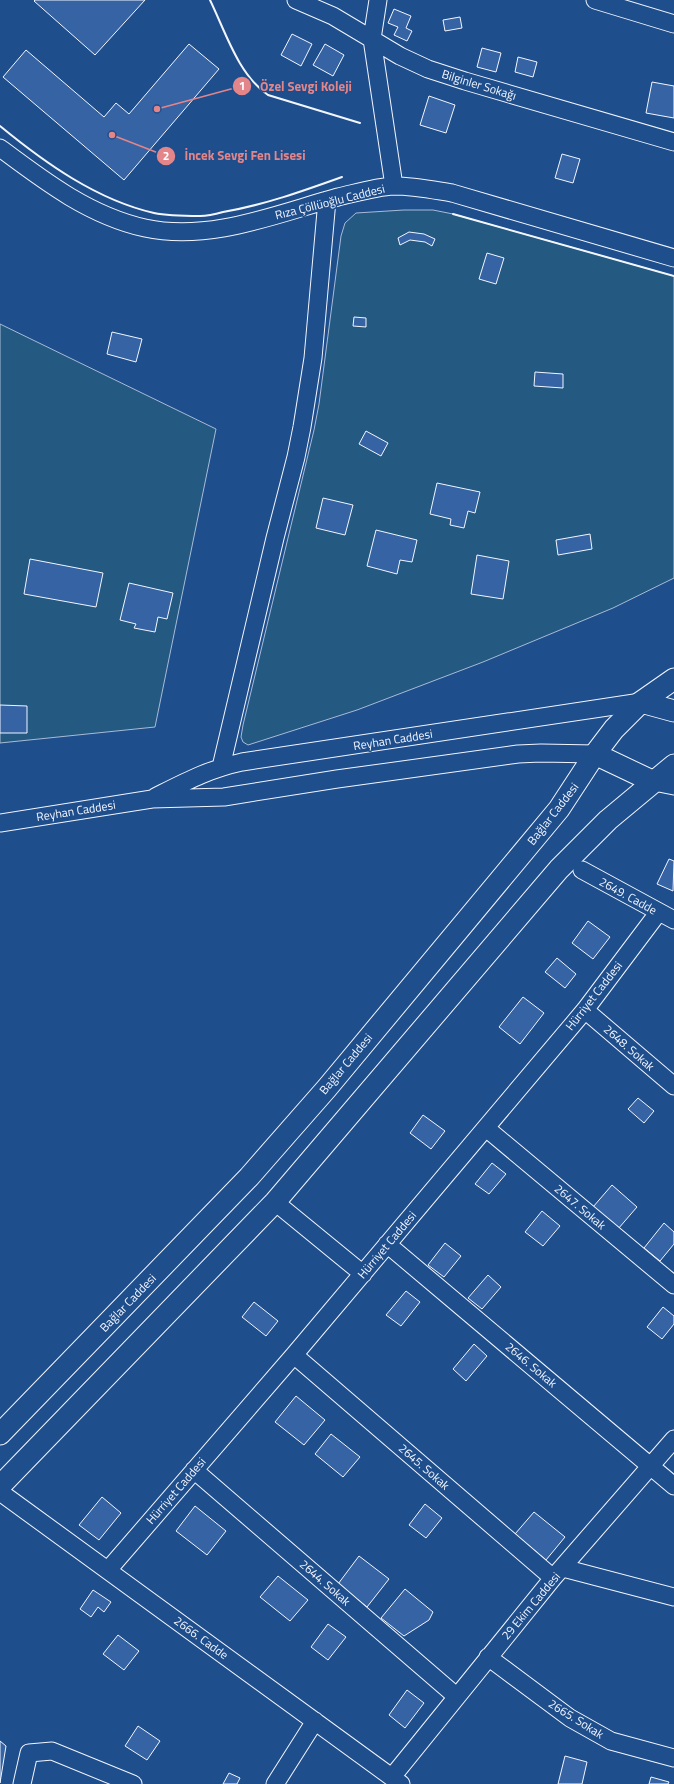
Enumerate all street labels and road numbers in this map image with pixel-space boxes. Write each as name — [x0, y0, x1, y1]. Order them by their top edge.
street label: Bilginler Sokağı — [440, 64, 519, 105]
street label: Rıza Çöllüoğlu Caddesi — [273, 179, 387, 224]
street label: Reyhan Caddesi — [352, 724, 434, 755]
street label: Bağlar Caddesi — [522, 778, 583, 849]
street label: Reyhan Caddesi — [35, 795, 117, 826]
street label: 2649. Cadde — [596, 872, 661, 919]
street label: Hürriyet Caddesi — [560, 957, 627, 1034]
street label: 2648. Sokak — [600, 1020, 659, 1075]
street label: Bağlar Caddesi — [314, 1029, 377, 1098]
street label: 2647. Sokak — [550, 1179, 611, 1234]
street label: Hürriyet Caddesi — [353, 1207, 421, 1283]
street label: Bağlar Caddesi — [95, 1269, 160, 1336]
street label: 2646. Sokak — [501, 1337, 562, 1392]
street label: 2645. Sokak — [395, 1439, 454, 1494]
street label: Hürriyet Caddesi — [141, 1453, 210, 1528]
street label: 2644. Sokak — [296, 1555, 355, 1610]
street label: 29 Ekim Caddesi — [497, 1568, 565, 1644]
street label: 2666. Cadde — [170, 1611, 233, 1664]
street label: 2665. Sokak — [545, 1694, 608, 1743]

